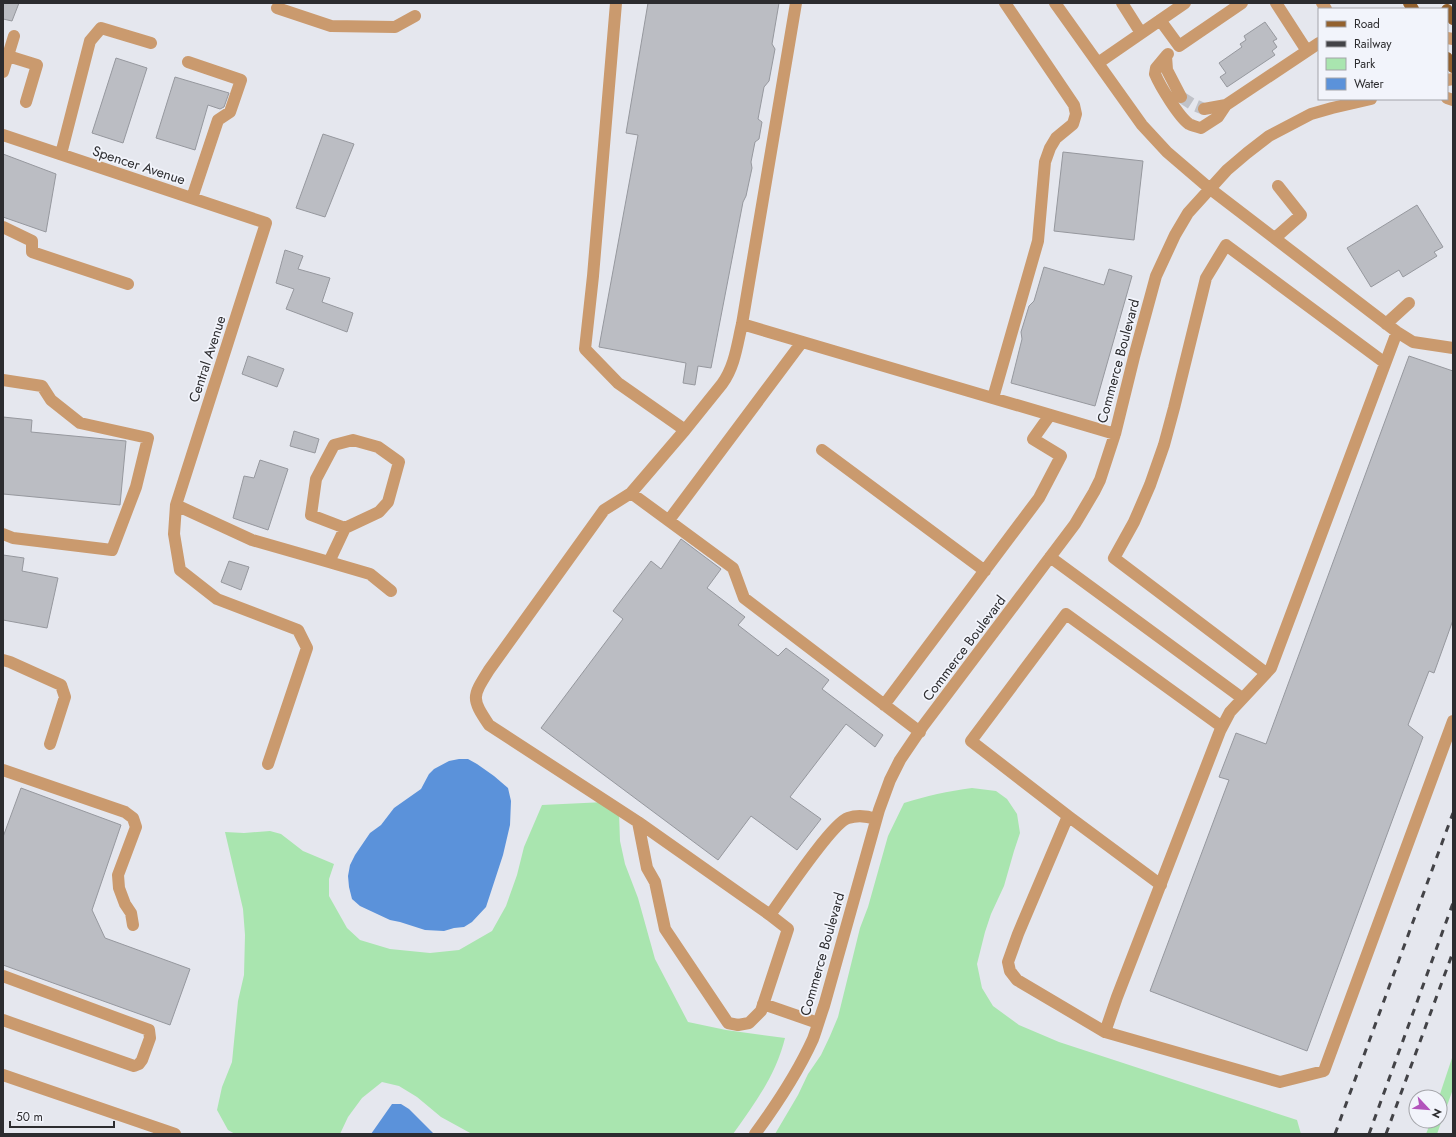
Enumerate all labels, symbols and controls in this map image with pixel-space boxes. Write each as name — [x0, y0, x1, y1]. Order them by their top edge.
legend — [1318, 8, 1448, 100]
text: Road — [1354, 15, 1380, 33]
text: Railway — [1354, 35, 1392, 53]
text: Park — [1354, 55, 1376, 73]
text: Water — [1354, 75, 1385, 93]
street label: Spencer Avenue — [90, 141, 188, 189]
street label: Commerce Boulevard — [1092, 297, 1144, 425]
street label: Central Avenue — [184, 313, 230, 405]
street label: Commerce Boulevard — [918, 591, 1010, 705]
street label: Commerce Boulevard — [795, 890, 849, 1018]
north arrow — [1408, 1089, 1448, 1129]
scale bar — [10, 1103, 114, 1129]
text: N — [1428, 1106, 1446, 1121]
text: 50 m — [16, 1108, 43, 1126]

